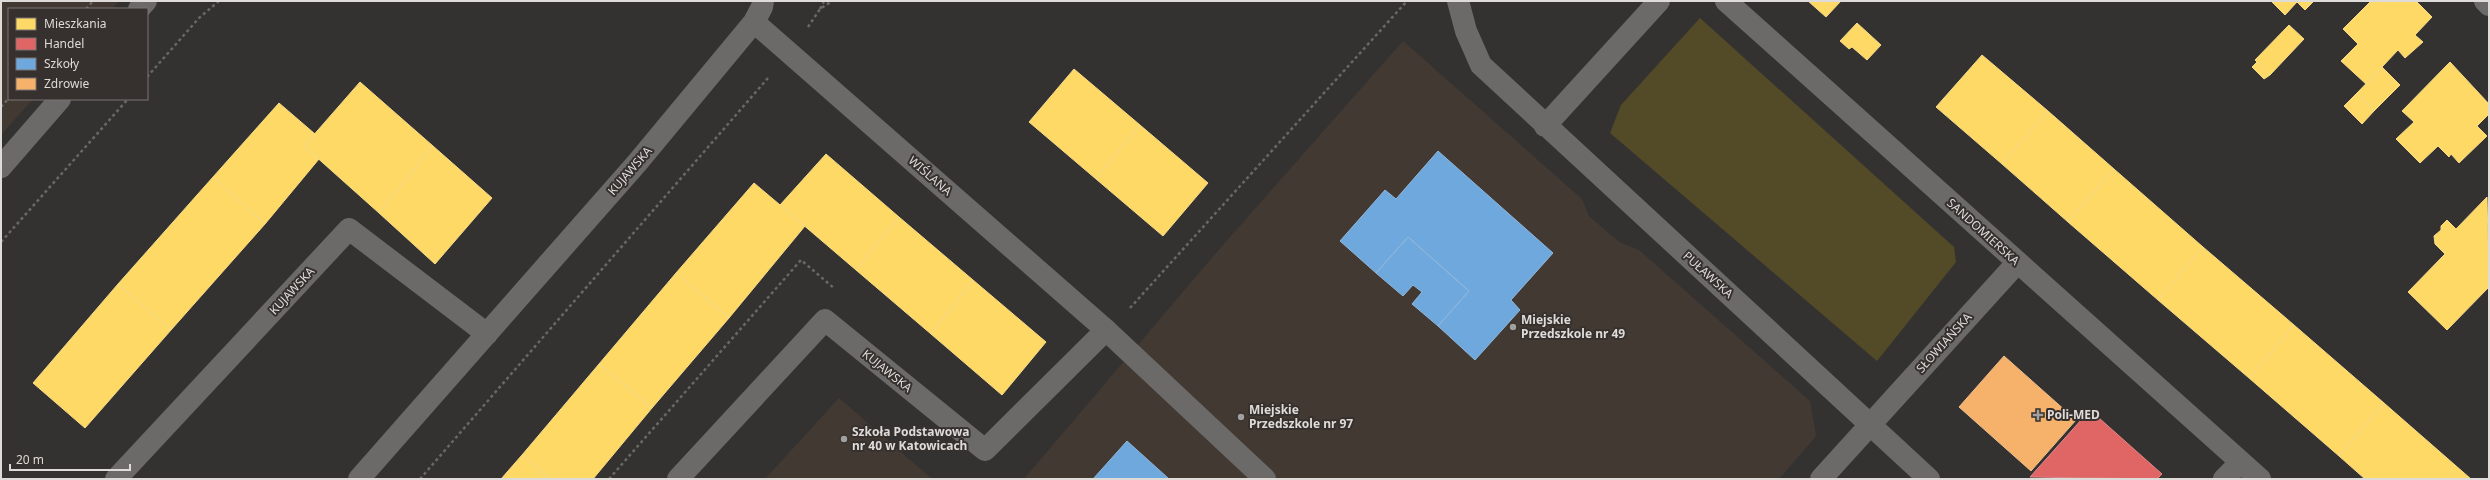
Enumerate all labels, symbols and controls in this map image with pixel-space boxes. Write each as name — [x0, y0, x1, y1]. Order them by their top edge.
legend — [8, 8, 148, 100]
text: Mieszkania — [44, 15, 107, 32]
text: Handel — [44, 35, 84, 52]
text: Szkoły — [44, 55, 80, 72]
text: Zdrowie — [44, 75, 90, 92]
street label: KUJAWSKA — [604, 142, 656, 199]
street label: WIŚLANA — [905, 152, 956, 199]
street label: SANDOMIERSKA — [1943, 194, 2024, 269]
street label: PUŁAWSKA — [1679, 247, 1737, 302]
street label: KUJAWSKA — [265, 263, 318, 318]
street label: SŁOWIAŃSKA — [1912, 309, 1975, 376]
place label: Miejskie Przedszkole nr 49 — [1521, 311, 1625, 342]
marker: Miejskie Przedszkole nr 49 — [1508, 322, 1518, 332]
street label: KUJAWSKA — [859, 345, 916, 396]
place label: Miejskie Przedszkole nr 97 — [1249, 401, 1353, 432]
place label: Poli-MED — [2047, 406, 2100, 423]
marker: Poli-MED — [2032, 409, 2044, 421]
marker: Miejskie Przedszkole nr 97 — [1236, 412, 1246, 422]
place label: Szkoła Podstawowa nr 40 w Katowicach — [852, 423, 969, 454]
marker: Szkoła Podstawowa nr 40 w Katowicach — [839, 434, 849, 444]
scale bar — [10, 446, 130, 472]
text: 20 m — [16, 451, 44, 468]

